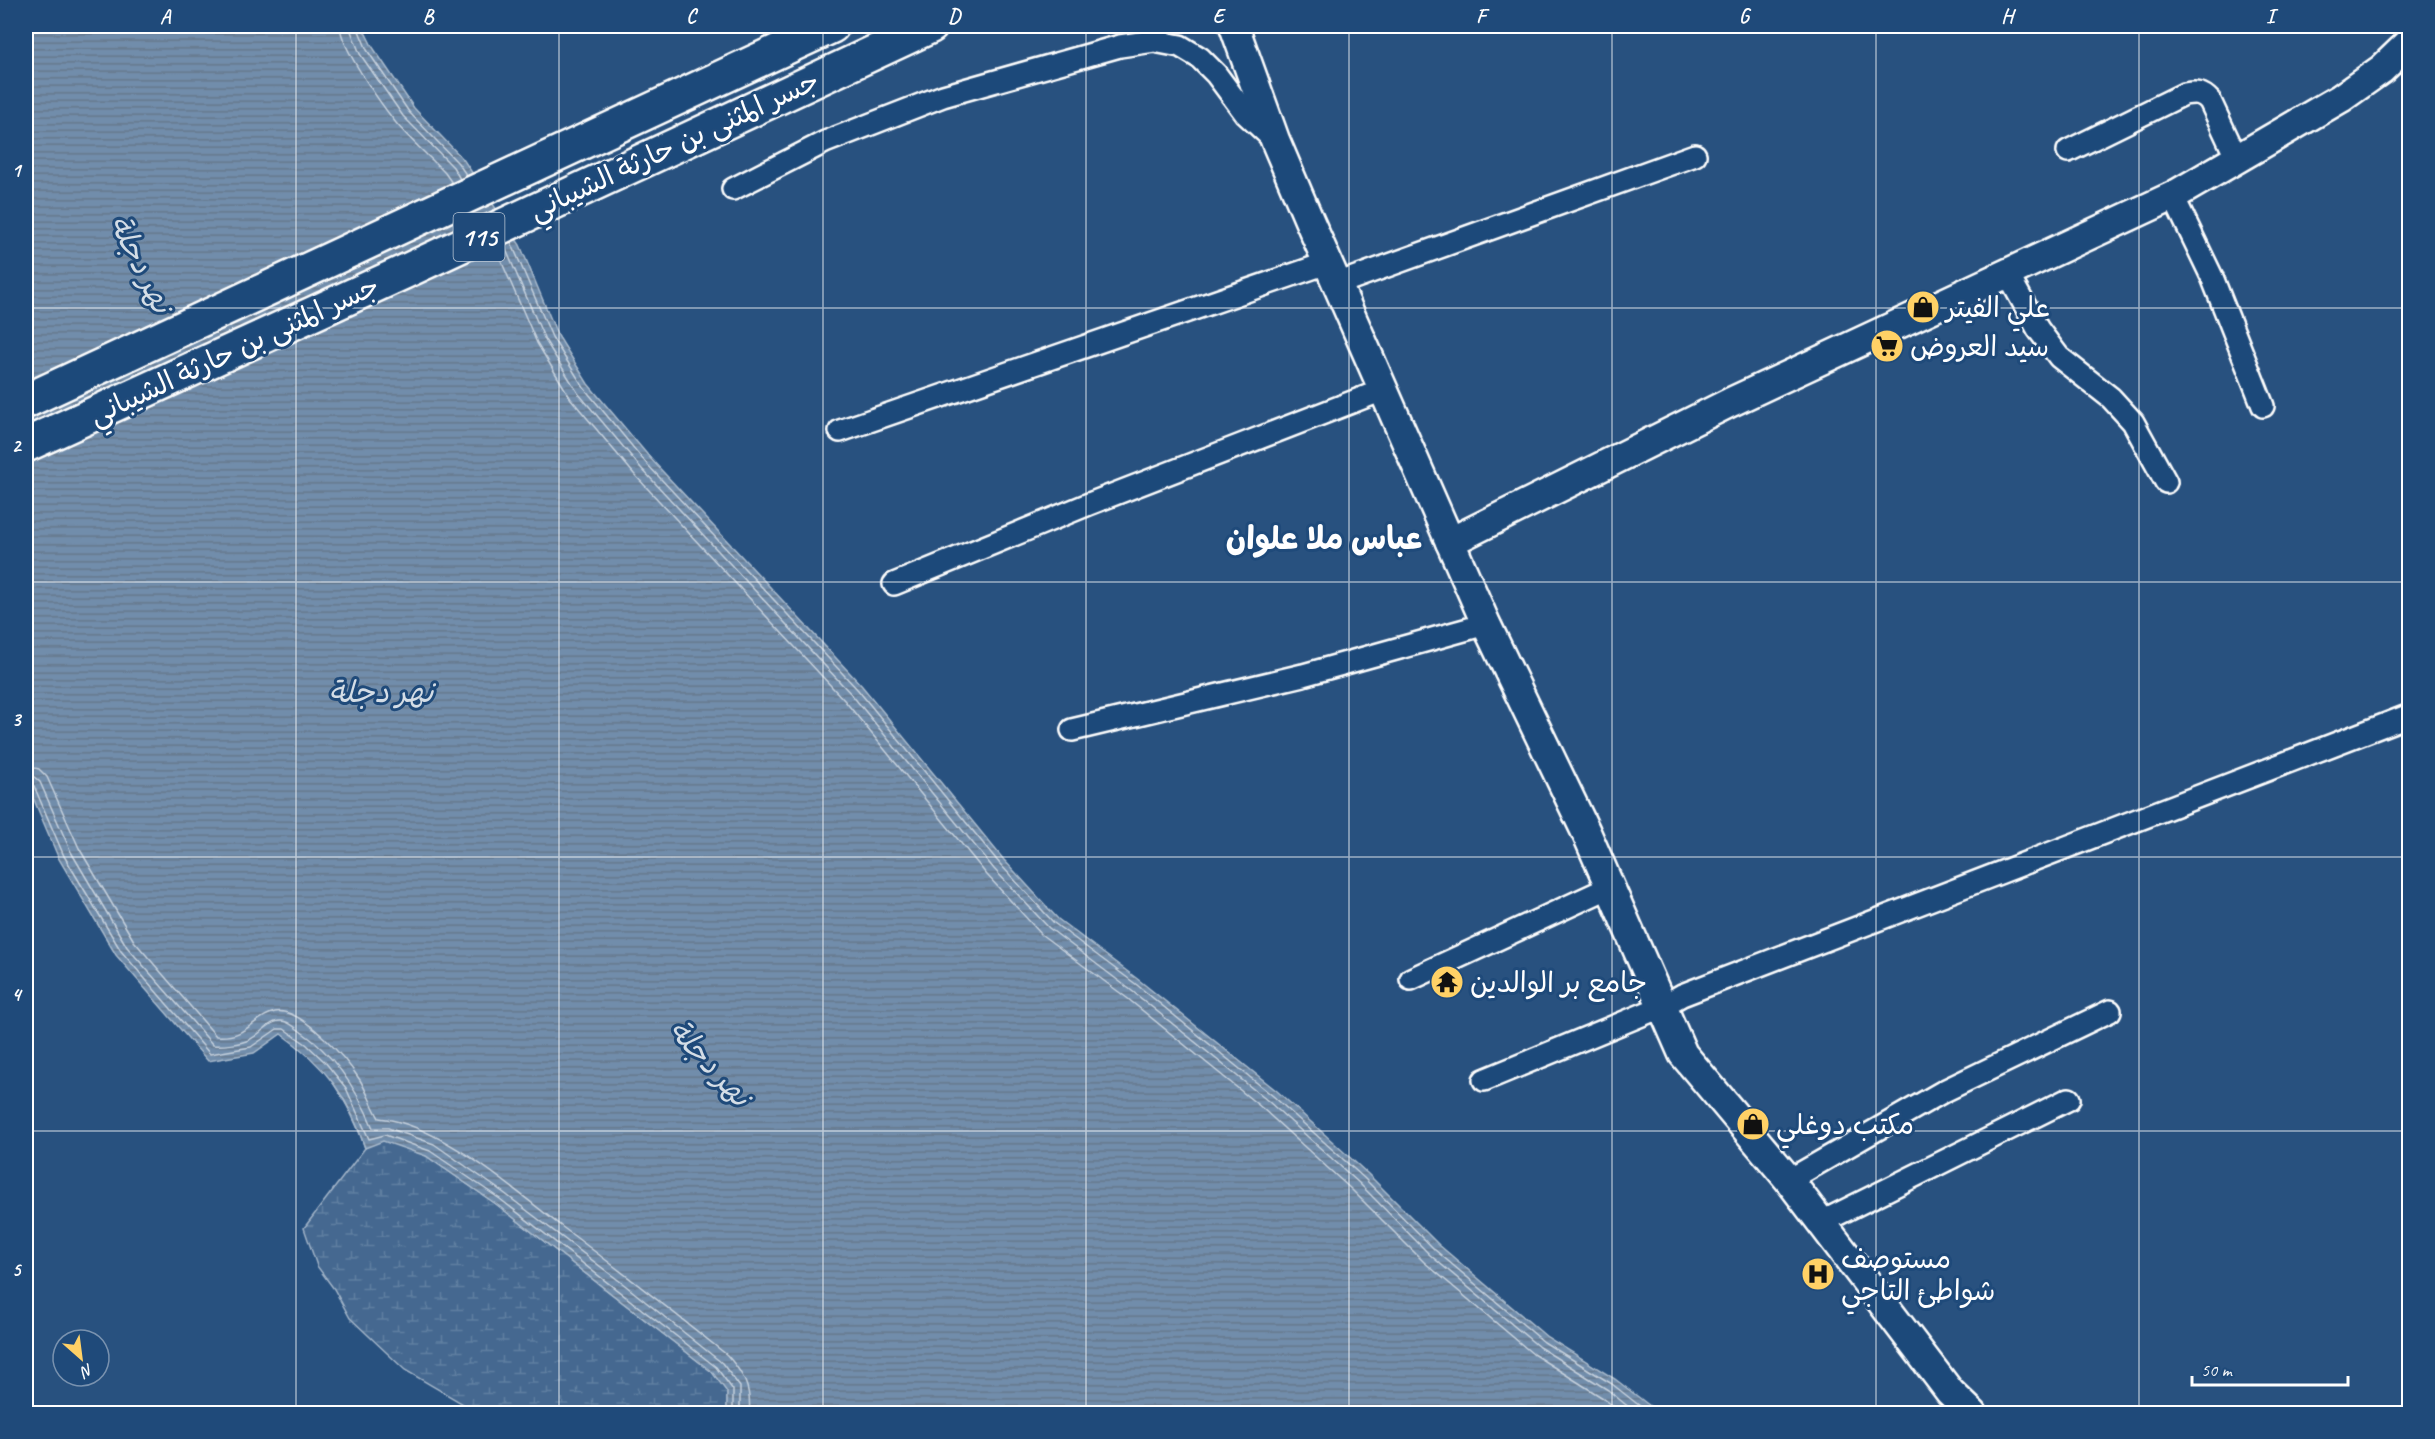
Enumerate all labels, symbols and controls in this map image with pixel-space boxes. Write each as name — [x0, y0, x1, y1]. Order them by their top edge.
text: A — [160, 4, 172, 29]
text: B — [423, 4, 435, 29]
text: C — [686, 4, 698, 29]
text: D — [948, 4, 962, 29]
text: E — [1213, 4, 1227, 29]
text: F — [1476, 4, 1490, 29]
text: G — [1739, 4, 1752, 29]
text: H — [2001, 4, 2016, 29]
text: I — [2266, 4, 2279, 29]
street label: جسر المثنى بن حارثة الشيباني — [523, 62, 828, 234]
text: 1 — [12, 158, 23, 183]
water label: نهر دجلة — [101, 209, 182, 322]
road number: 115 — [454, 213, 504, 261]
street label: جسر المثنى بن حارثة الشيباني — [83, 267, 388, 439]
shop icon: علي الفيتر — [1905, 289, 1941, 325]
place label: علي الفيتر — [1944, 290, 2050, 332]
supermarket icon: سيد العروض — [1869, 328, 1905, 364]
place label: سيد العروض — [1910, 329, 2049, 364]
text: 2 — [12, 433, 23, 458]
district label: عباس ملا علوان — [1226, 518, 1422, 559]
water label: نهر دجلة — [329, 673, 437, 711]
text: 3 — [12, 707, 23, 732]
temple icon: جامع بر الوالدين — [1429, 964, 1465, 1000]
place label: جامع بر الوالدين — [1470, 965, 1647, 1002]
text: 4 — [12, 982, 24, 1007]
water label: نهر دجلة — [661, 1011, 761, 1117]
shop icon: مكتب دوغلي — [1735, 1106, 1771, 1142]
place label: مكتب دوغلي — [1776, 1107, 1914, 1149]
place label: مستوصف شواطئ التاجي — [1841, 1241, 1995, 1315]
hospital icon: مستوصف شواطئ التاجي — [1800, 1256, 1836, 1292]
text: 5 — [12, 1257, 23, 1282]
north arrow — [51, 1328, 111, 1388]
scale bar — [2192, 1349, 2348, 1387]
text: N — [76, 1359, 97, 1383]
text: 50 m — [2201, 1359, 2234, 1381]

